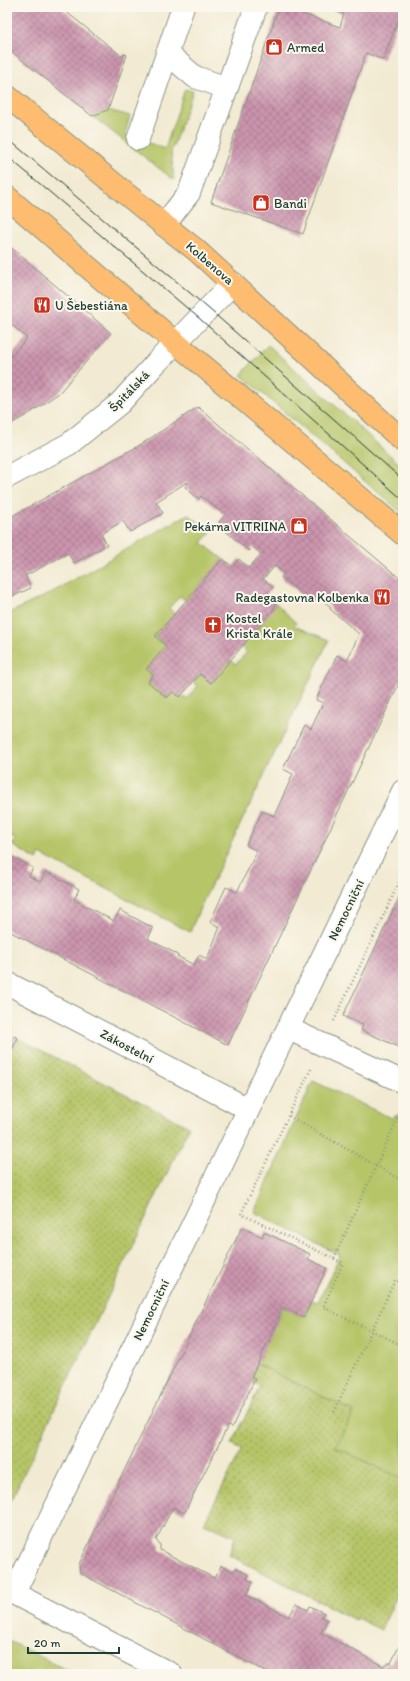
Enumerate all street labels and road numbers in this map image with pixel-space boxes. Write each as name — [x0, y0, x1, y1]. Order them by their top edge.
street label: Kolbenova — [183, 238, 237, 288]
street label: Špitálská — [106, 367, 153, 415]
street label: Nemocniční — [325, 877, 367, 943]
street label: Zákostelní — [98, 1026, 157, 1067]
street label: Nemocniční — [130, 1277, 172, 1343]

